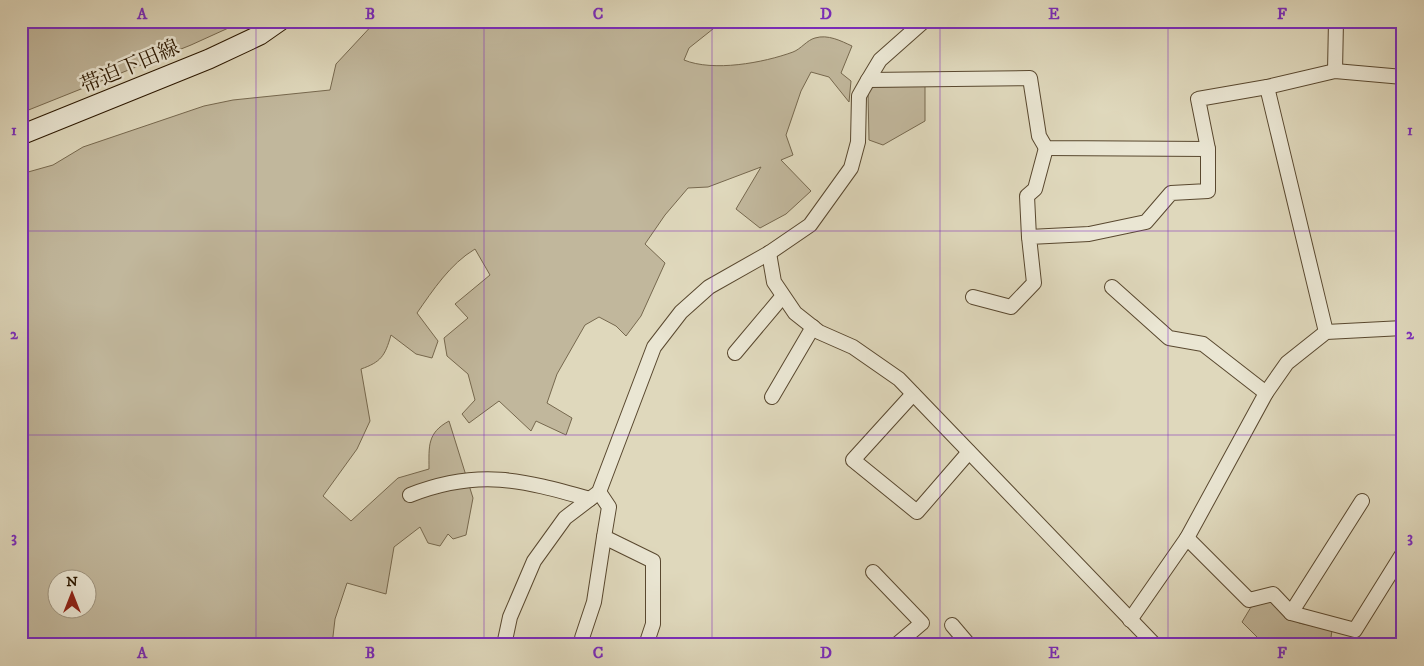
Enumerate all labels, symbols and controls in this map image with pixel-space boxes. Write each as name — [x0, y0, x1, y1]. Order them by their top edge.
text: A — [136, 4, 148, 24]
text: B — [365, 4, 375, 24]
text: C — [593, 4, 603, 24]
text: D — [820, 4, 832, 24]
text: E — [1048, 4, 1060, 24]
text: F — [1277, 4, 1287, 24]
street label: 帯迫下田線 — [77, 35, 183, 99]
text: 1 — [11, 120, 17, 140]
text: 1 — [1407, 120, 1413, 140]
text: 2 — [10, 324, 19, 344]
text: 2 — [1406, 324, 1415, 344]
text: 3 — [11, 527, 17, 547]
text: 3 — [1407, 527, 1413, 547]
north arrow — [48, 568, 98, 618]
text: N — [66, 573, 78, 591]
text: A — [136, 643, 148, 663]
text: B — [365, 643, 375, 663]
text: C — [593, 643, 603, 663]
text: D — [820, 643, 832, 663]
text: E — [1048, 643, 1060, 663]
text: F — [1277, 643, 1287, 663]

